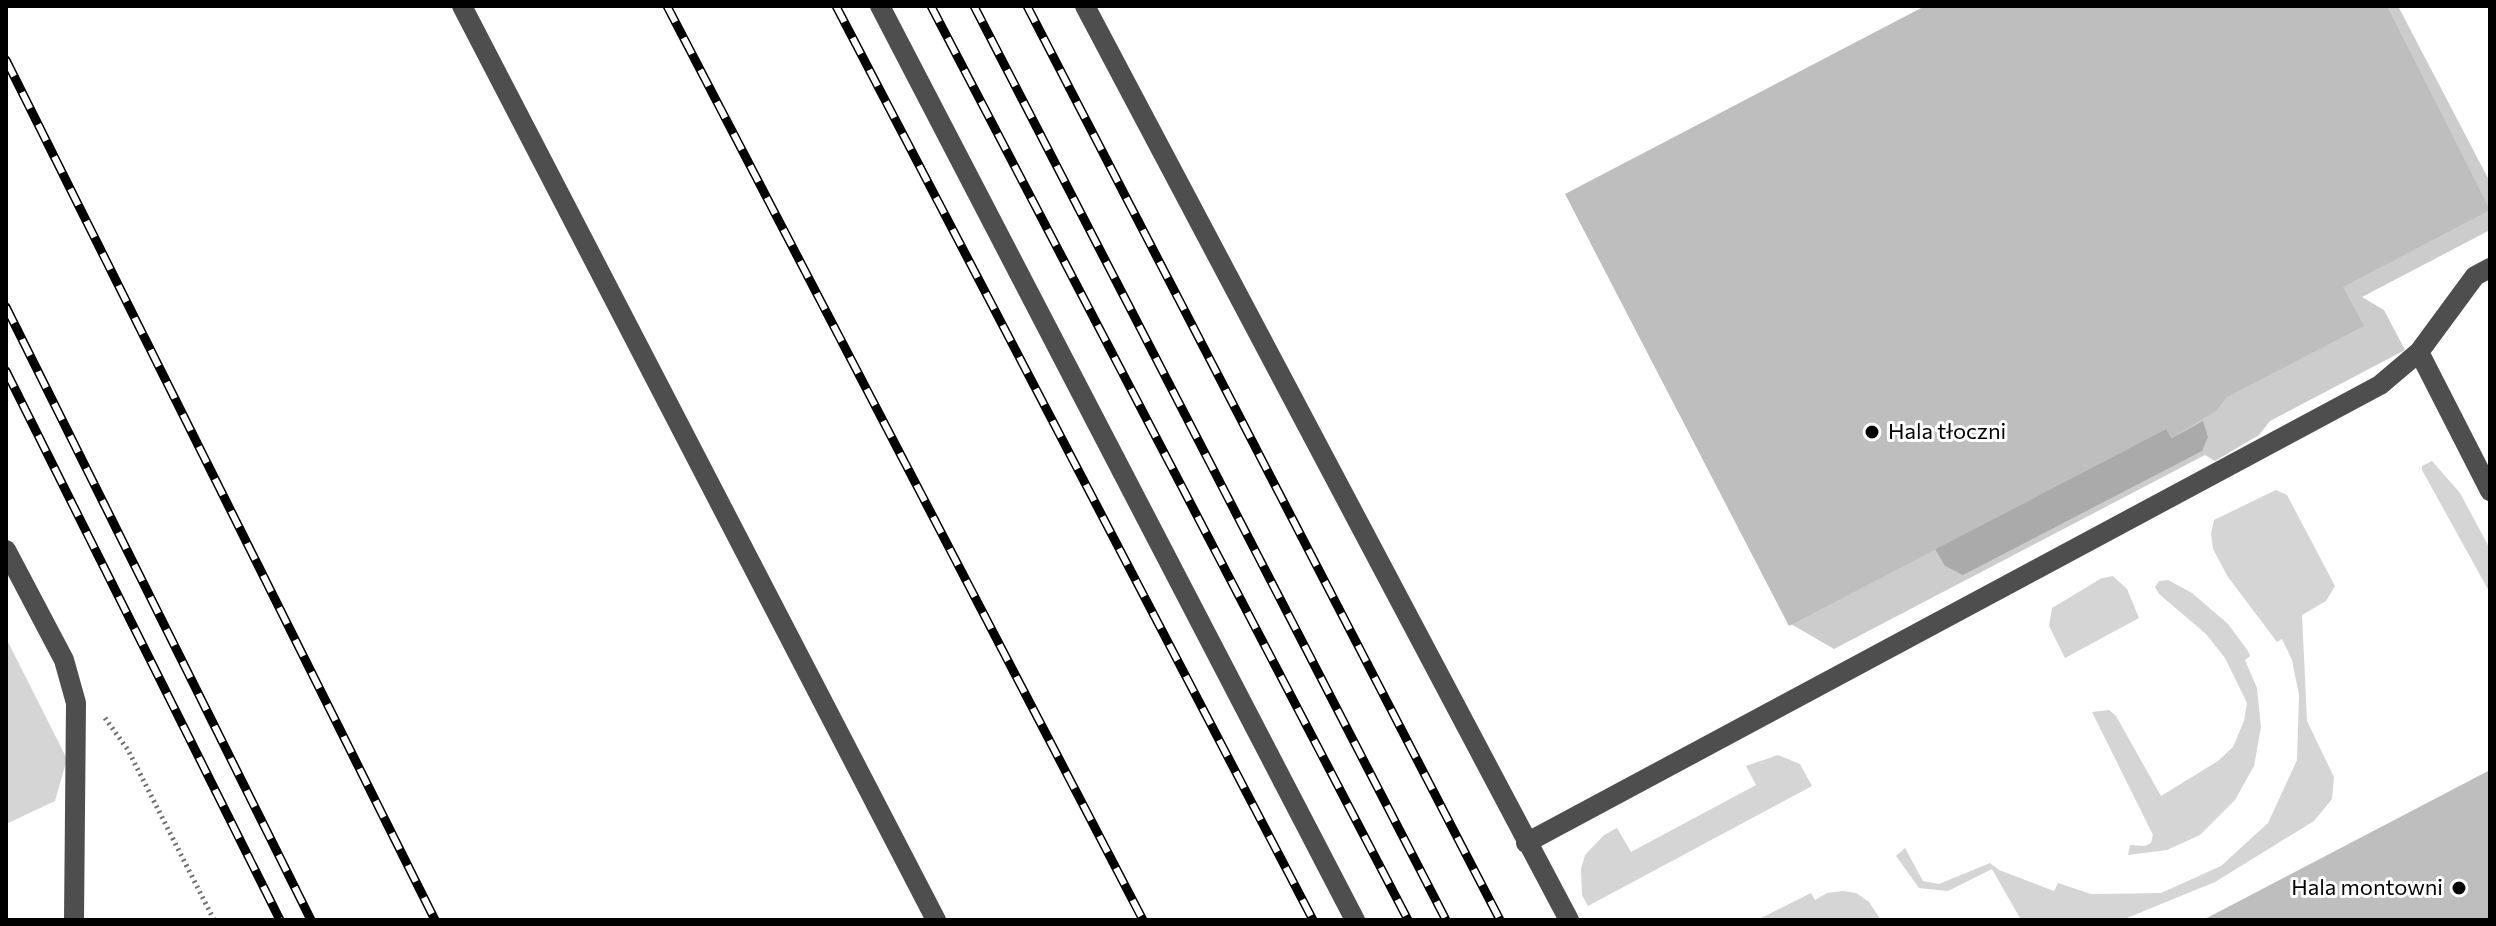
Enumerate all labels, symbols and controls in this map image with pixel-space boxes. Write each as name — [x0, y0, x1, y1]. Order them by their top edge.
place label: Hala tłoczni — [1888, 419, 2006, 445]
marker: Hala tłoczni — [1863, 423, 1881, 441]
place label: Hala montowni — [2291, 875, 2443, 901]
marker: Hala montowni — [2450, 879, 2468, 897]

